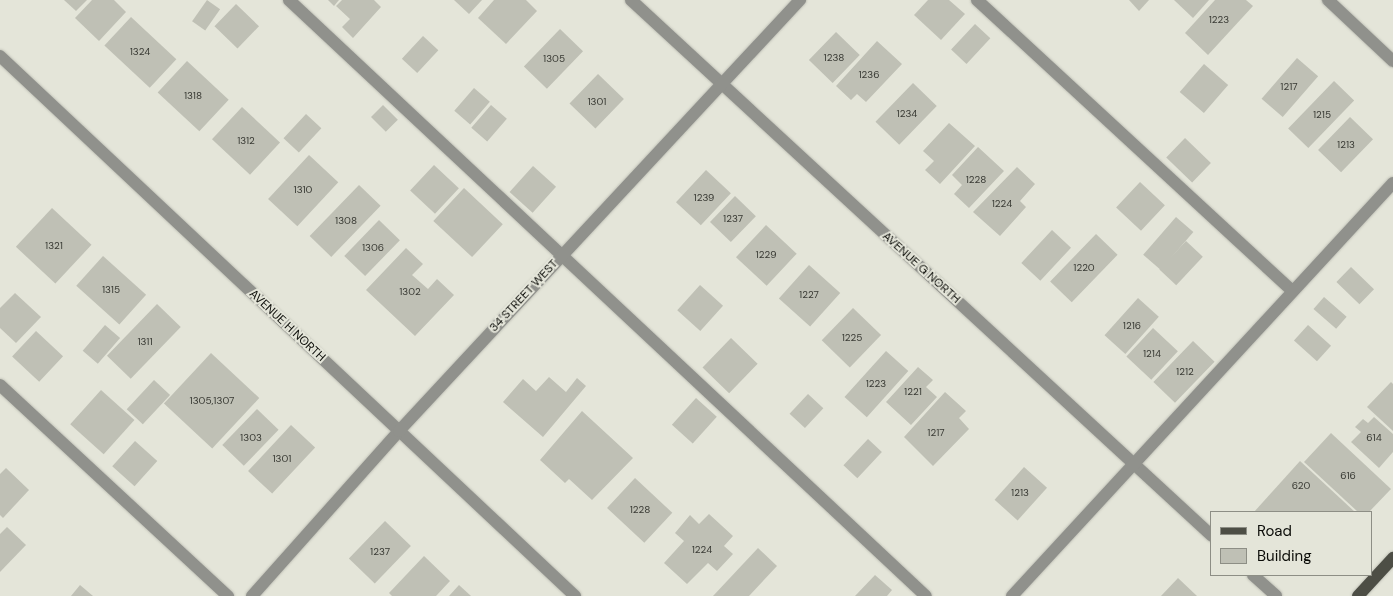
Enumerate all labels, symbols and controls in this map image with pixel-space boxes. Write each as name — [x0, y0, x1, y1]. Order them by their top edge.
house number: 1223 — [1209, 14, 1229, 26]
house number: 1324 — [130, 46, 150, 58]
house number: 1238 — [824, 52, 844, 64]
house number: 1305 — [543, 53, 565, 65]
house number: 1236 — [858, 69, 880, 81]
house number: 1217 — [1280, 81, 1298, 93]
house number: 1318 — [184, 90, 202, 102]
house number: 1301 — [588, 96, 606, 108]
house number: 1234 — [897, 108, 917, 120]
house number: 1215 — [1313, 109, 1331, 121]
house number: 1312 — [237, 135, 255, 147]
house number: 1213 — [1337, 139, 1355, 151]
house number: 1228 — [966, 174, 986, 186]
house number: 1310 — [294, 184, 312, 196]
house number: 1239 — [694, 192, 714, 204]
house number: 1224 — [992, 198, 1012, 210]
house number: 1237 — [723, 213, 743, 225]
house number: 1308 — [335, 215, 357, 227]
street label: AVENUE G NORTH — [879, 229, 963, 307]
house number: 1321 — [45, 240, 63, 252]
house number: 1306 — [362, 242, 384, 254]
house number: 1229 — [756, 249, 776, 261]
street label: 34 STREET WEST — [487, 257, 561, 335]
house number: 1220 — [1073, 262, 1095, 274]
house number: 1315 — [102, 284, 120, 296]
house number: 1302 — [399, 286, 421, 298]
street label: AVENUE H NORTH — [246, 287, 328, 365]
house number: 1227 — [799, 289, 819, 301]
house number: 1216 — [1123, 320, 1141, 332]
house number: 1225 — [842, 332, 862, 344]
house number: 1311 — [137, 336, 153, 348]
house number: 1214 — [1143, 348, 1161, 360]
house number: 1212 — [1176, 366, 1194, 378]
house number: 1223 — [866, 378, 886, 390]
house number: 1221 — [904, 386, 922, 398]
house number: 1305,1307 — [190, 395, 234, 407]
house number: 1217 — [927, 427, 945, 439]
house number: 1303 — [240, 432, 262, 444]
house number: 614 — [1366, 432, 1382, 444]
house number: 1301 — [273, 453, 291, 465]
house number: 616 — [1340, 470, 1356, 482]
house number: 620 — [1292, 480, 1310, 492]
house number: 1213 — [1011, 487, 1029, 499]
house number: 1228 — [630, 504, 650, 516]
legend — [1210, 511, 1373, 576]
text: Road — [1257, 521, 1292, 541]
house number: 1224 — [692, 544, 712, 556]
house number: 1237 — [370, 546, 390, 558]
text: Building — [1257, 546, 1312, 566]

